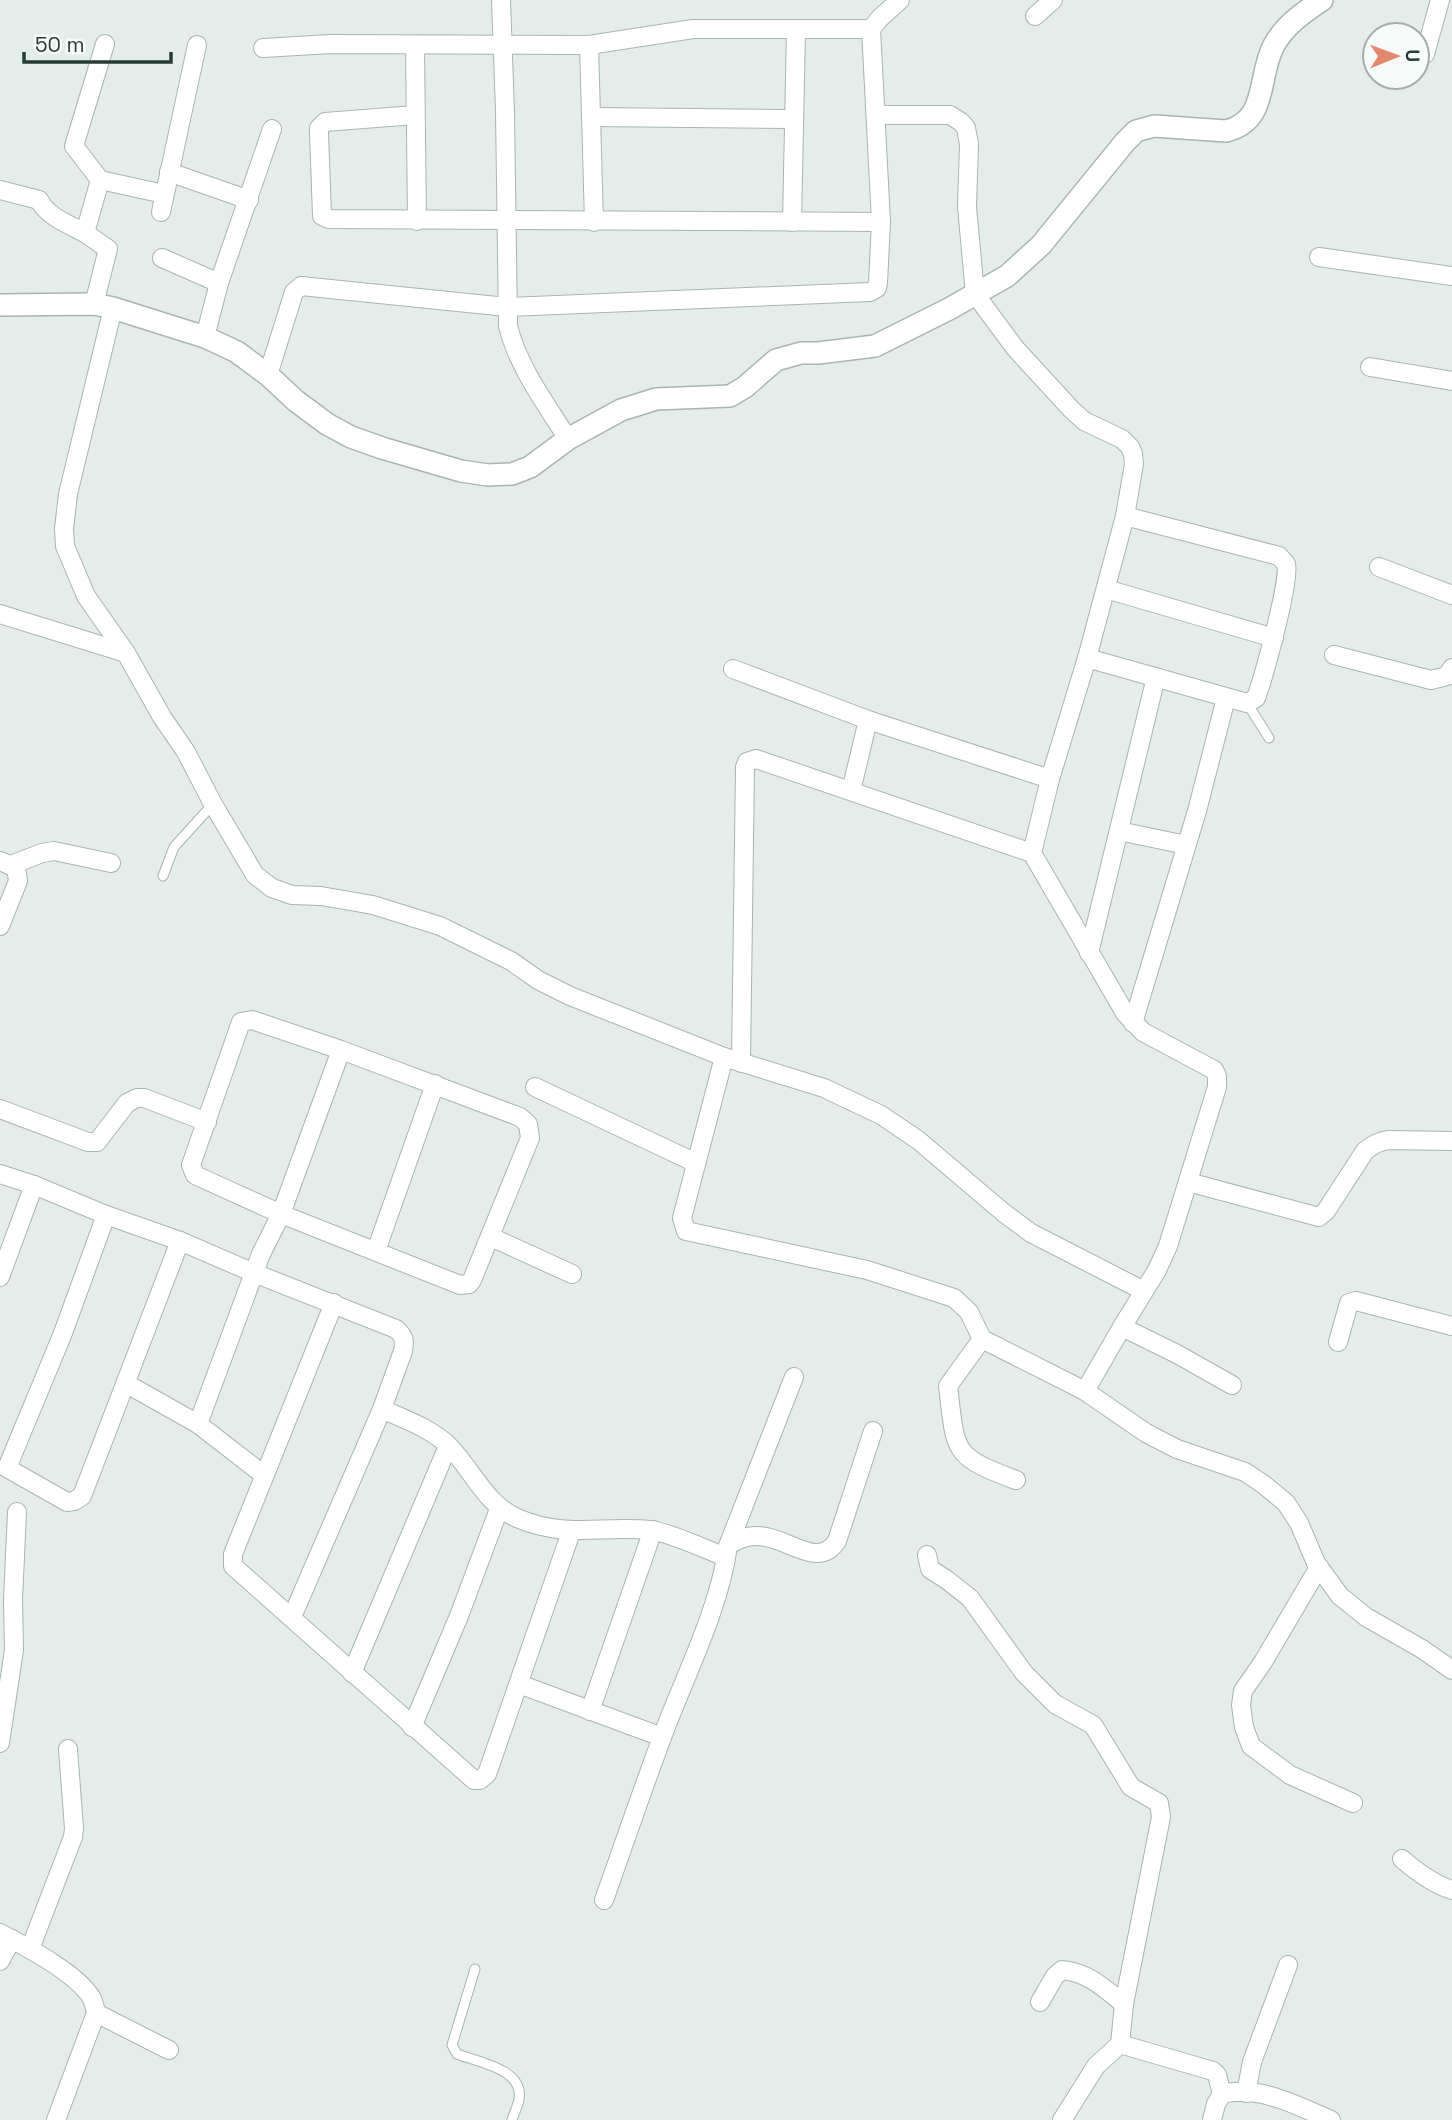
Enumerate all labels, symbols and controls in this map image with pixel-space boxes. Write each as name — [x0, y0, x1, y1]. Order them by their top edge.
scale bar — [24, 21, 172, 65]
north arrow — [1361, 21, 1431, 91]
text: 50 m — [35, 31, 85, 58]
text: U — [1400, 49, 1425, 62]

